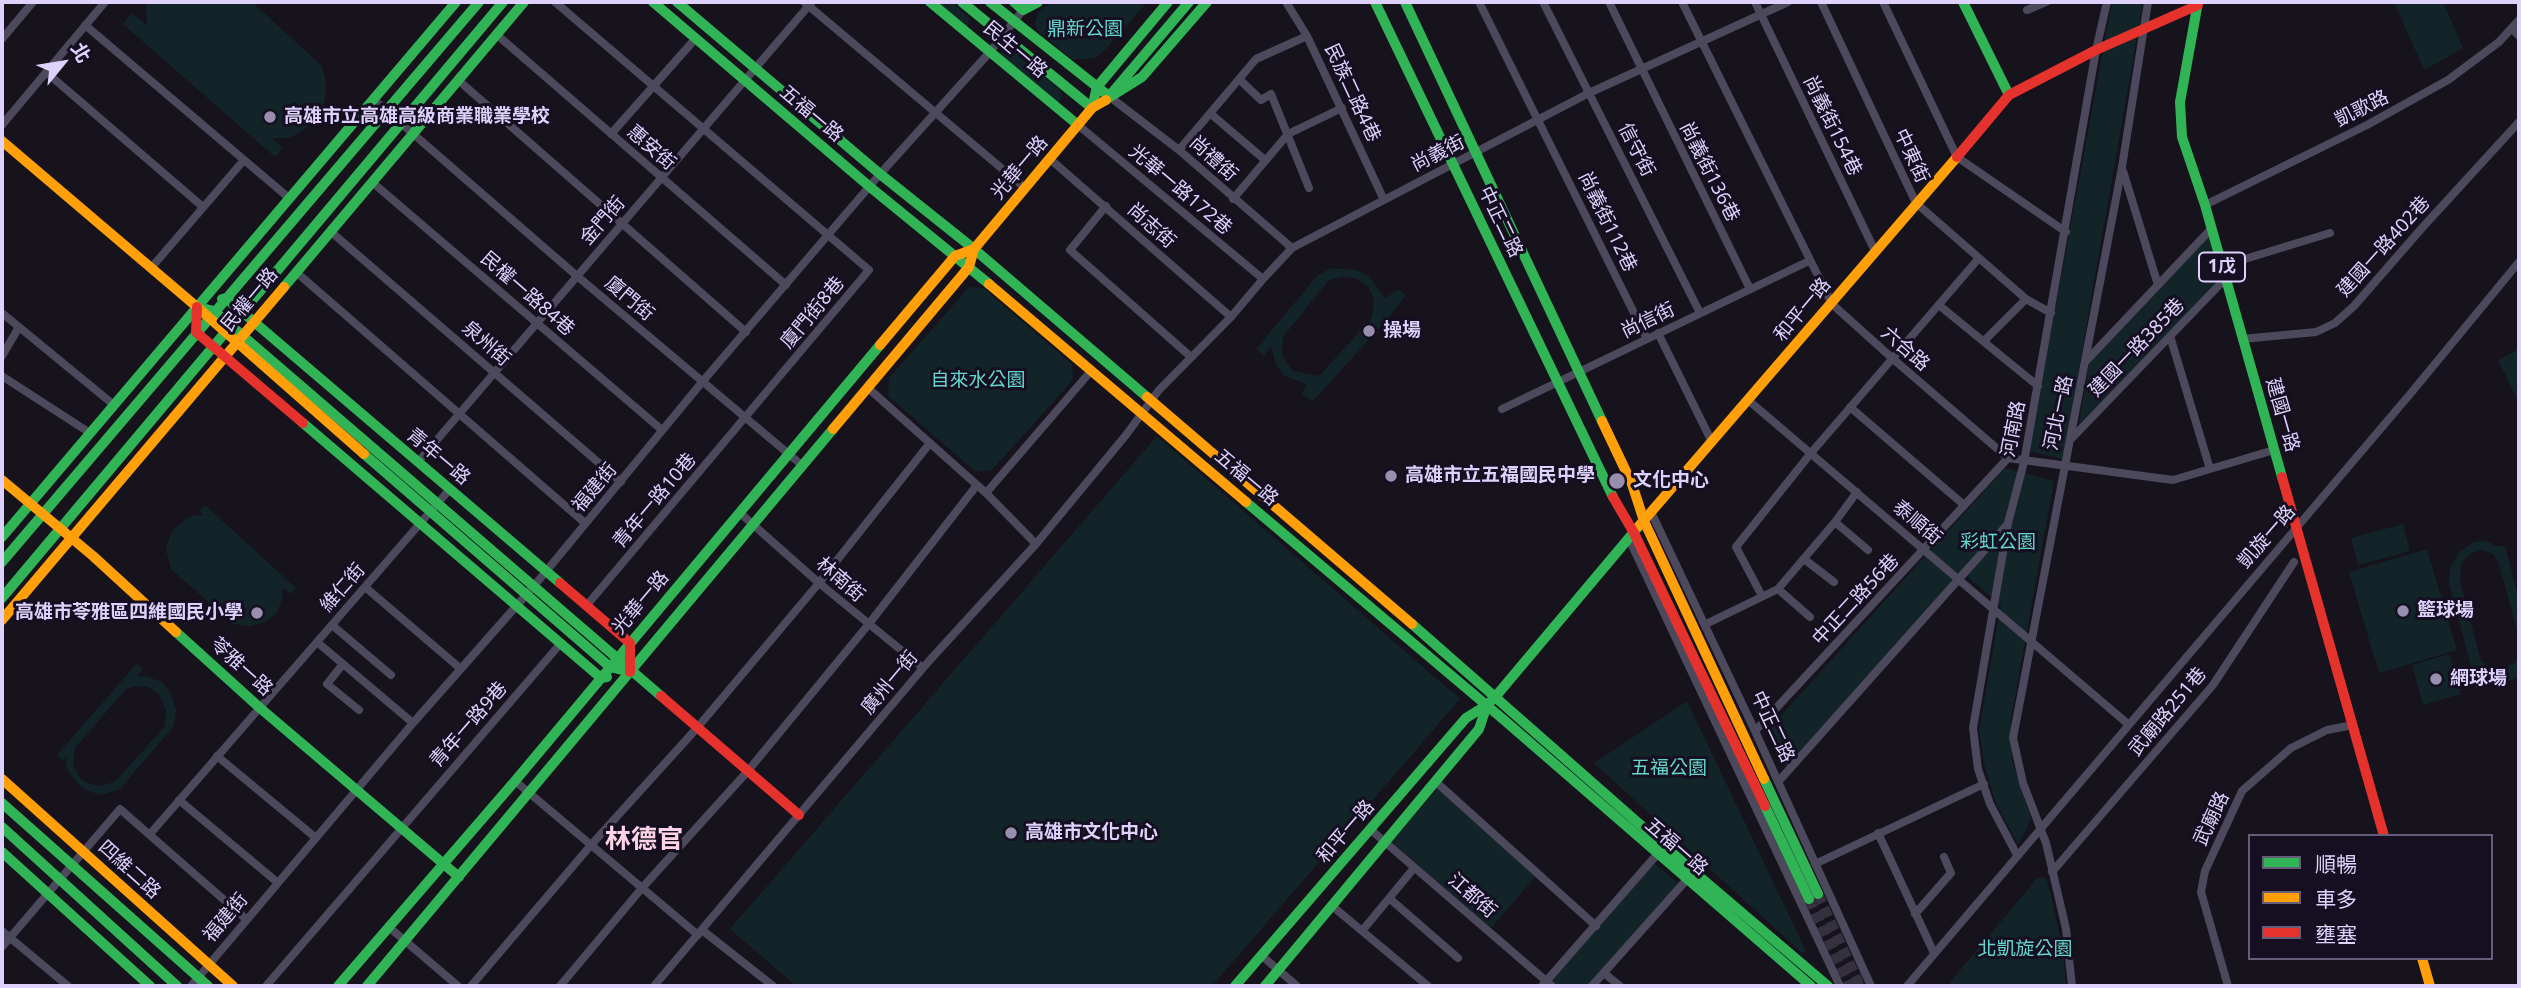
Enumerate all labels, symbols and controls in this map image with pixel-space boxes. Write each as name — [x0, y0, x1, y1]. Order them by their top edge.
street label: 民生一路 — [979, 17, 1051, 83]
park label: 鼎新公園 — [1047, 19, 1123, 41]
north arrow — [28, 28, 98, 98]
text: 北 — [65, 38, 97, 67]
street label: 民族二路4巷 — [1319, 40, 1385, 146]
street label: 尚義街154巷 — [1798, 72, 1866, 180]
street label: 五福一路 — [775, 81, 847, 147]
street label: 凱歌路 — [2331, 86, 2393, 132]
place label: 高雄市立高雄高級商業職業學校 — [284, 106, 550, 128]
marker: 高雄市立高雄高級商業職業學校 — [262, 109, 278, 125]
street label: 尚義街136巷 — [1674, 118, 1744, 226]
street label: 信守街 — [1613, 119, 1659, 181]
street label: 惠安街 — [622, 121, 680, 175]
street label: 中東街 — [1889, 125, 1933, 187]
street label: 尚禮街 — [1184, 131, 1242, 187]
street label: 尚義街 — [1407, 131, 1469, 177]
street label: 光華一路 — [987, 132, 1053, 204]
street label: 光華一路172巷 — [1124, 140, 1236, 240]
street label: 尚義街112巷 — [1573, 168, 1641, 276]
street label: 中正二路 — [1473, 183, 1527, 261]
street label: 金門街 — [576, 192, 630, 250]
street label: 建國一路402巷 — [2333, 192, 2435, 302]
street label: 尚志街 — [1122, 198, 1180, 254]
street label: 民權一路84巷 — [475, 247, 579, 341]
road number: 1戊 — [2199, 253, 2245, 282]
street label: 民權一路 — [217, 264, 283, 336]
street label: 廈門街 — [600, 272, 658, 326]
street label: 廈門街8巷 — [776, 272, 850, 354]
street label: 和平一路 — [1770, 274, 1836, 346]
street label: 建國一路385巷 — [2084, 294, 2190, 402]
street label: 尚信街 — [1617, 298, 1679, 344]
street label: 泉州街 — [457, 317, 515, 371]
place label: 操場 — [1383, 320, 1421, 342]
street label: 六合路 — [1876, 322, 1934, 376]
marker: 操場 — [1361, 323, 1377, 339]
park label: 自來水公園 — [931, 370, 1025, 392]
street label: 河北一路 — [2040, 373, 2078, 453]
street label: 建國一路 — [2261, 375, 2303, 455]
street label: 河南路 — [1997, 399, 2031, 459]
street label: 青年一路 — [402, 424, 474, 490]
street label: 五福一路 — [1210, 445, 1282, 511]
street label: 青年一路10巷 — [609, 449, 701, 553]
street label: 福建街 — [568, 459, 622, 517]
place label: 高雄市立五福國民中學 — [1405, 465, 1595, 487]
marker: 高雄市立五福國民中學 — [1383, 468, 1399, 484]
place label: 文化中心 — [1633, 470, 1709, 492]
marker: 文化中心 — [1607, 471, 1627, 491]
street label: 泰順街 — [1888, 496, 1946, 550]
street label: 凱旋一路 — [2233, 501, 2301, 573]
park label: 彩虹公園 — [1960, 532, 2036, 554]
street label: 中正二路56巷 — [1808, 550, 1904, 650]
street label: 林南街 — [811, 553, 869, 607]
street label: 維仁街 — [316, 559, 370, 617]
street label: 光華一路 — [608, 567, 674, 639]
place label: 籃球場 — [2417, 600, 2474, 622]
place label: 高雄市苓雅區四維國民小學 — [15, 602, 243, 624]
marker: 籃球場 — [2395, 603, 2411, 619]
marker: 高雄市苓雅區四維國民小學 — [249, 605, 265, 621]
street label: 苓雅一路 — [205, 633, 277, 701]
street label: 廣州一街 — [857, 647, 923, 719]
street label: 武廟路251巷 — [2124, 663, 2212, 761]
place label: 網球場 — [2450, 668, 2507, 690]
marker: 網球場 — [2428, 671, 2444, 687]
street label: 青年一路9巷 — [426, 678, 512, 772]
street label: 中正二路 — [1746, 688, 1798, 766]
park label: 五福公園 — [1631, 758, 1707, 780]
street label: 武廟路 — [2190, 788, 2234, 850]
street label: 和平一路 — [1312, 796, 1380, 868]
street label: 五福一路 — [1640, 813, 1712, 881]
place label: 高雄市文化中心 — [1025, 822, 1158, 844]
district label: 林德官 — [605, 825, 683, 857]
marker: 高雄市文化中心 — [1003, 825, 1019, 841]
legend — [2248, 834, 2493, 960]
street label: 四維二路 — [93, 836, 165, 904]
text: 順暢 — [2315, 850, 2357, 878]
street label: 江都街 — [1443, 869, 1501, 923]
text: 車多 — [2315, 885, 2357, 913]
street label: 福建街 — [199, 889, 253, 947]
text: 壅塞 — [2315, 920, 2357, 948]
park label: 北凱旋公園 — [1978, 939, 2072, 961]

